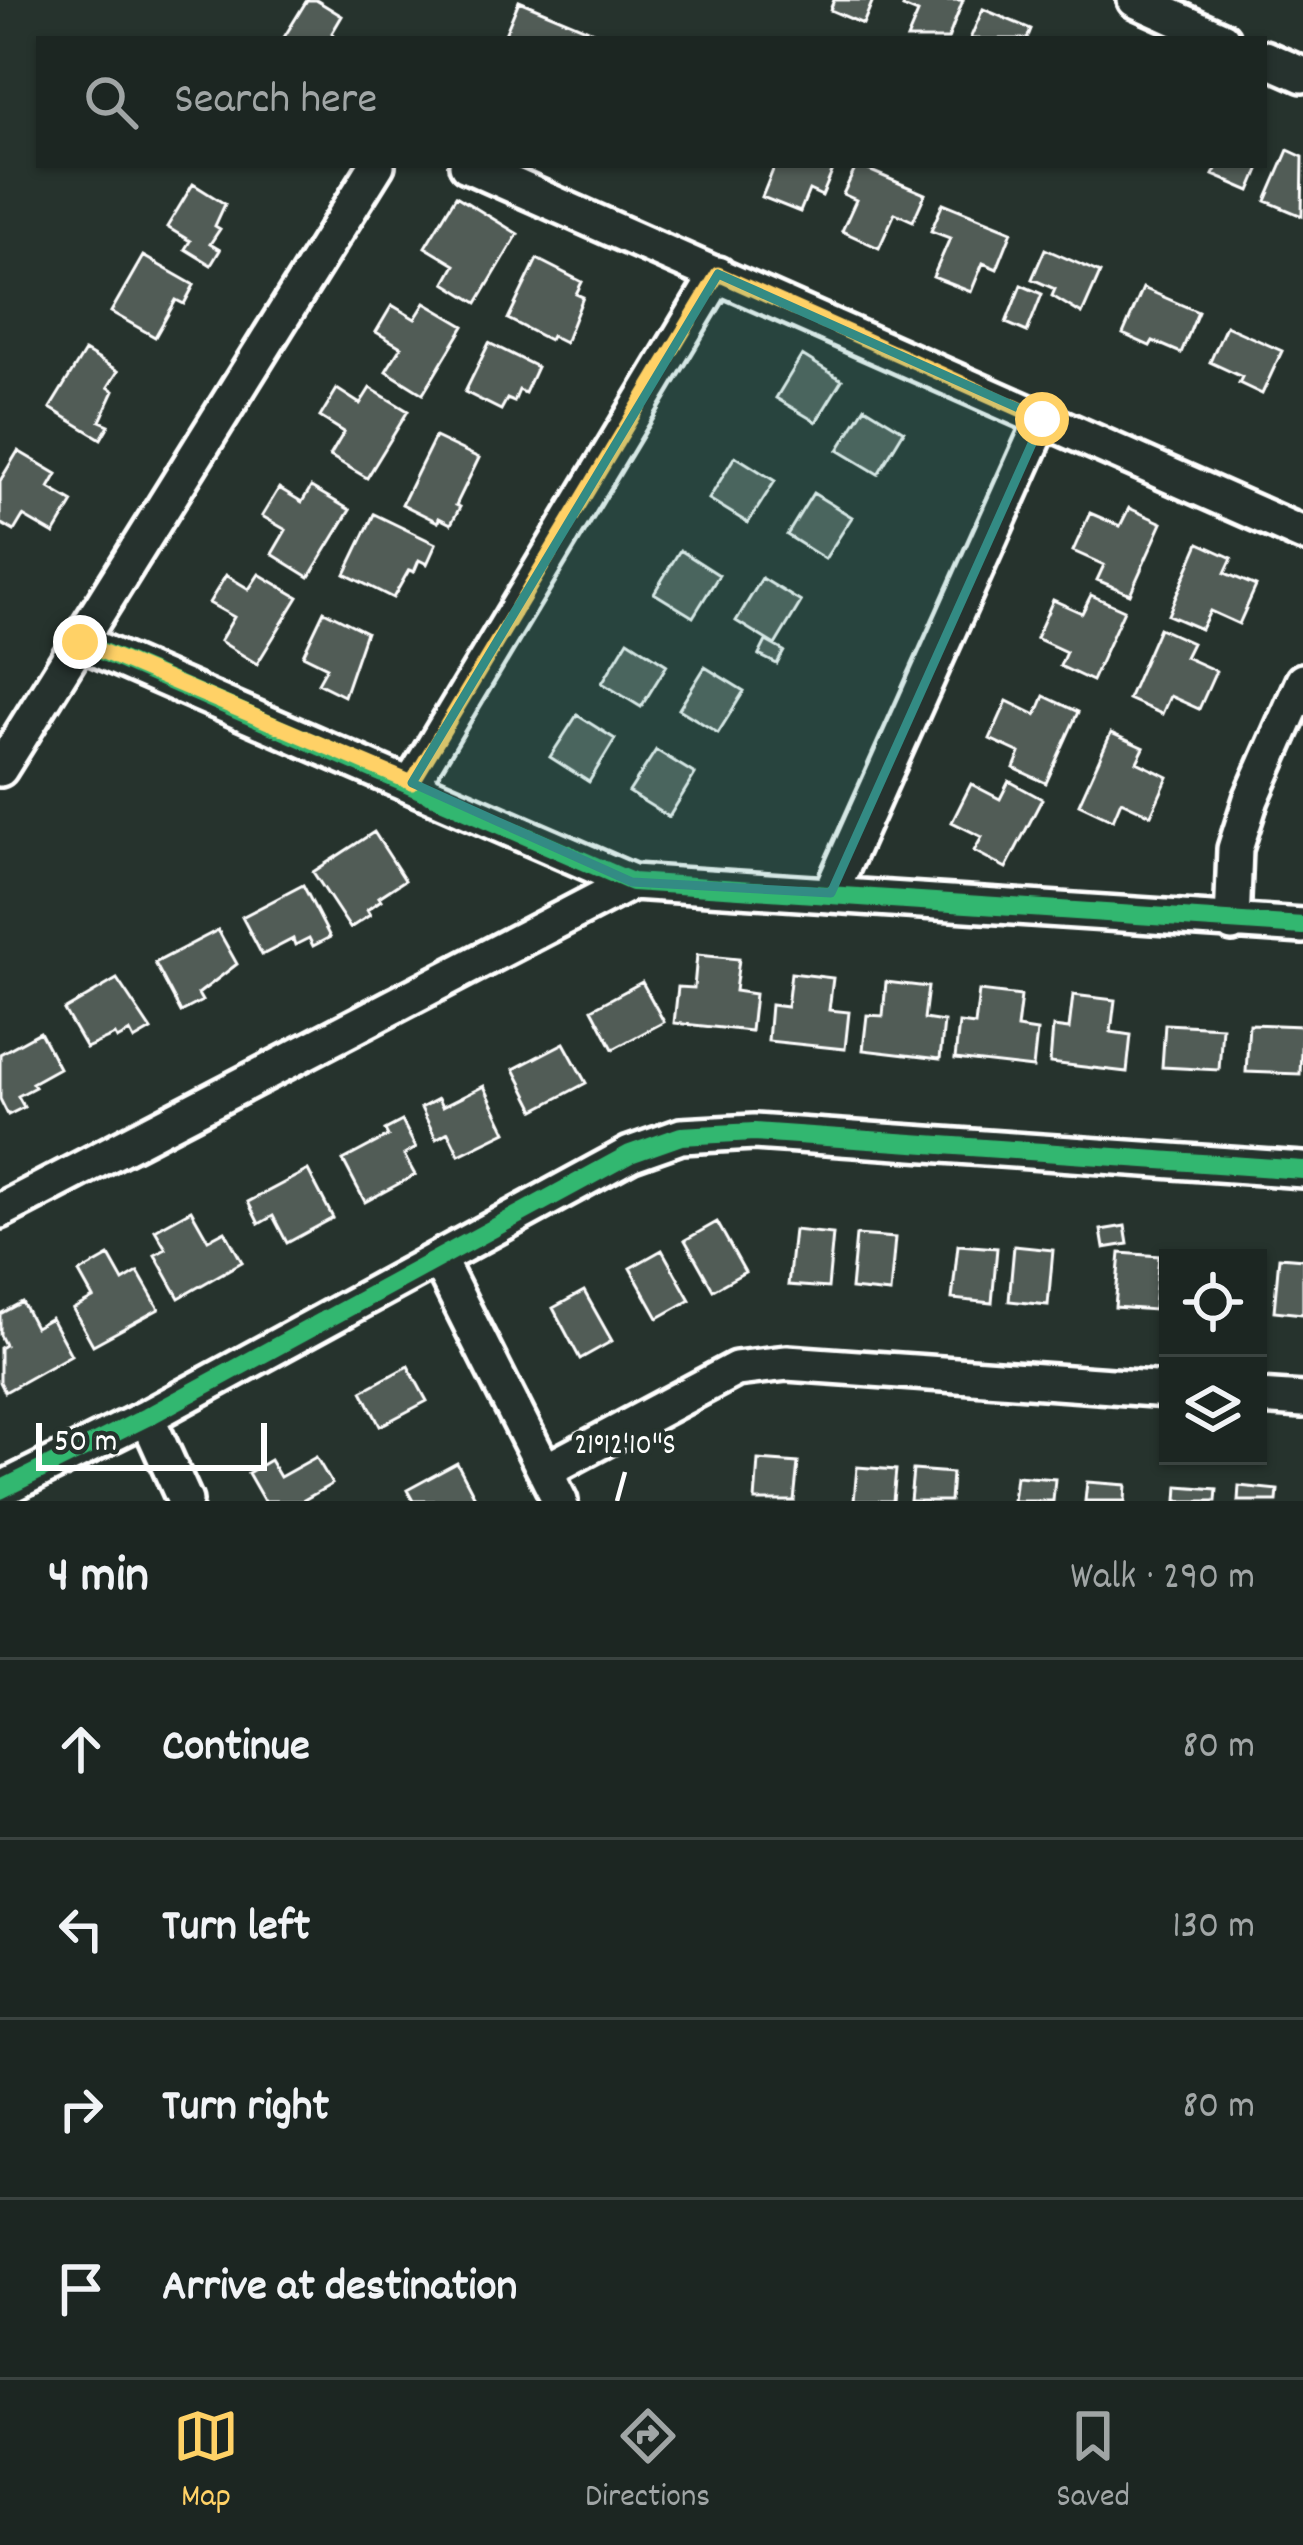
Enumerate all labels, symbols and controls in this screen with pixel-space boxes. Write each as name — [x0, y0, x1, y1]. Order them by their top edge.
search box — [36, 36, 1267, 168]
icon: search — [78, 69, 144, 135]
text: Search here — [174, 70, 377, 134]
route start — [1015, 392, 1069, 446]
route end — [53, 615, 107, 669]
map controls — [1159, 1249, 1267, 1465]
button: locate — [1159, 1249, 1267, 1357]
button: layers — [1159, 1357, 1267, 1465]
scale bar — [36, 1417, 267, 1470]
text: 50 m — [54, 1420, 118, 1467]
text: 21°12'10"S — [574, 1426, 676, 1469]
text: 4 min — [48, 1543, 149, 1615]
text: Walk · 290 m — [1070, 1552, 1255, 1607]
icon: ahead — [48, 1716, 114, 1782]
text: Continue — [162, 1717, 310, 1781]
text: 80 m — [1182, 1721, 1255, 1776]
icon: left — [48, 1896, 114, 1962]
text: Turn left — [162, 1897, 310, 1961]
text: 130 m — [1172, 1901, 1255, 1956]
icon: right — [48, 2076, 114, 2142]
text: Turn right — [162, 2077, 329, 2141]
text: 80 m — [1182, 2081, 1255, 2136]
icon: arrive — [48, 2256, 114, 2322]
text: Arrive at destination — [162, 2257, 517, 2321]
tab: Map — [173, 2403, 239, 2522]
tab: Directions — [585, 2403, 710, 2522]
tab: Saved — [1056, 2403, 1130, 2522]

